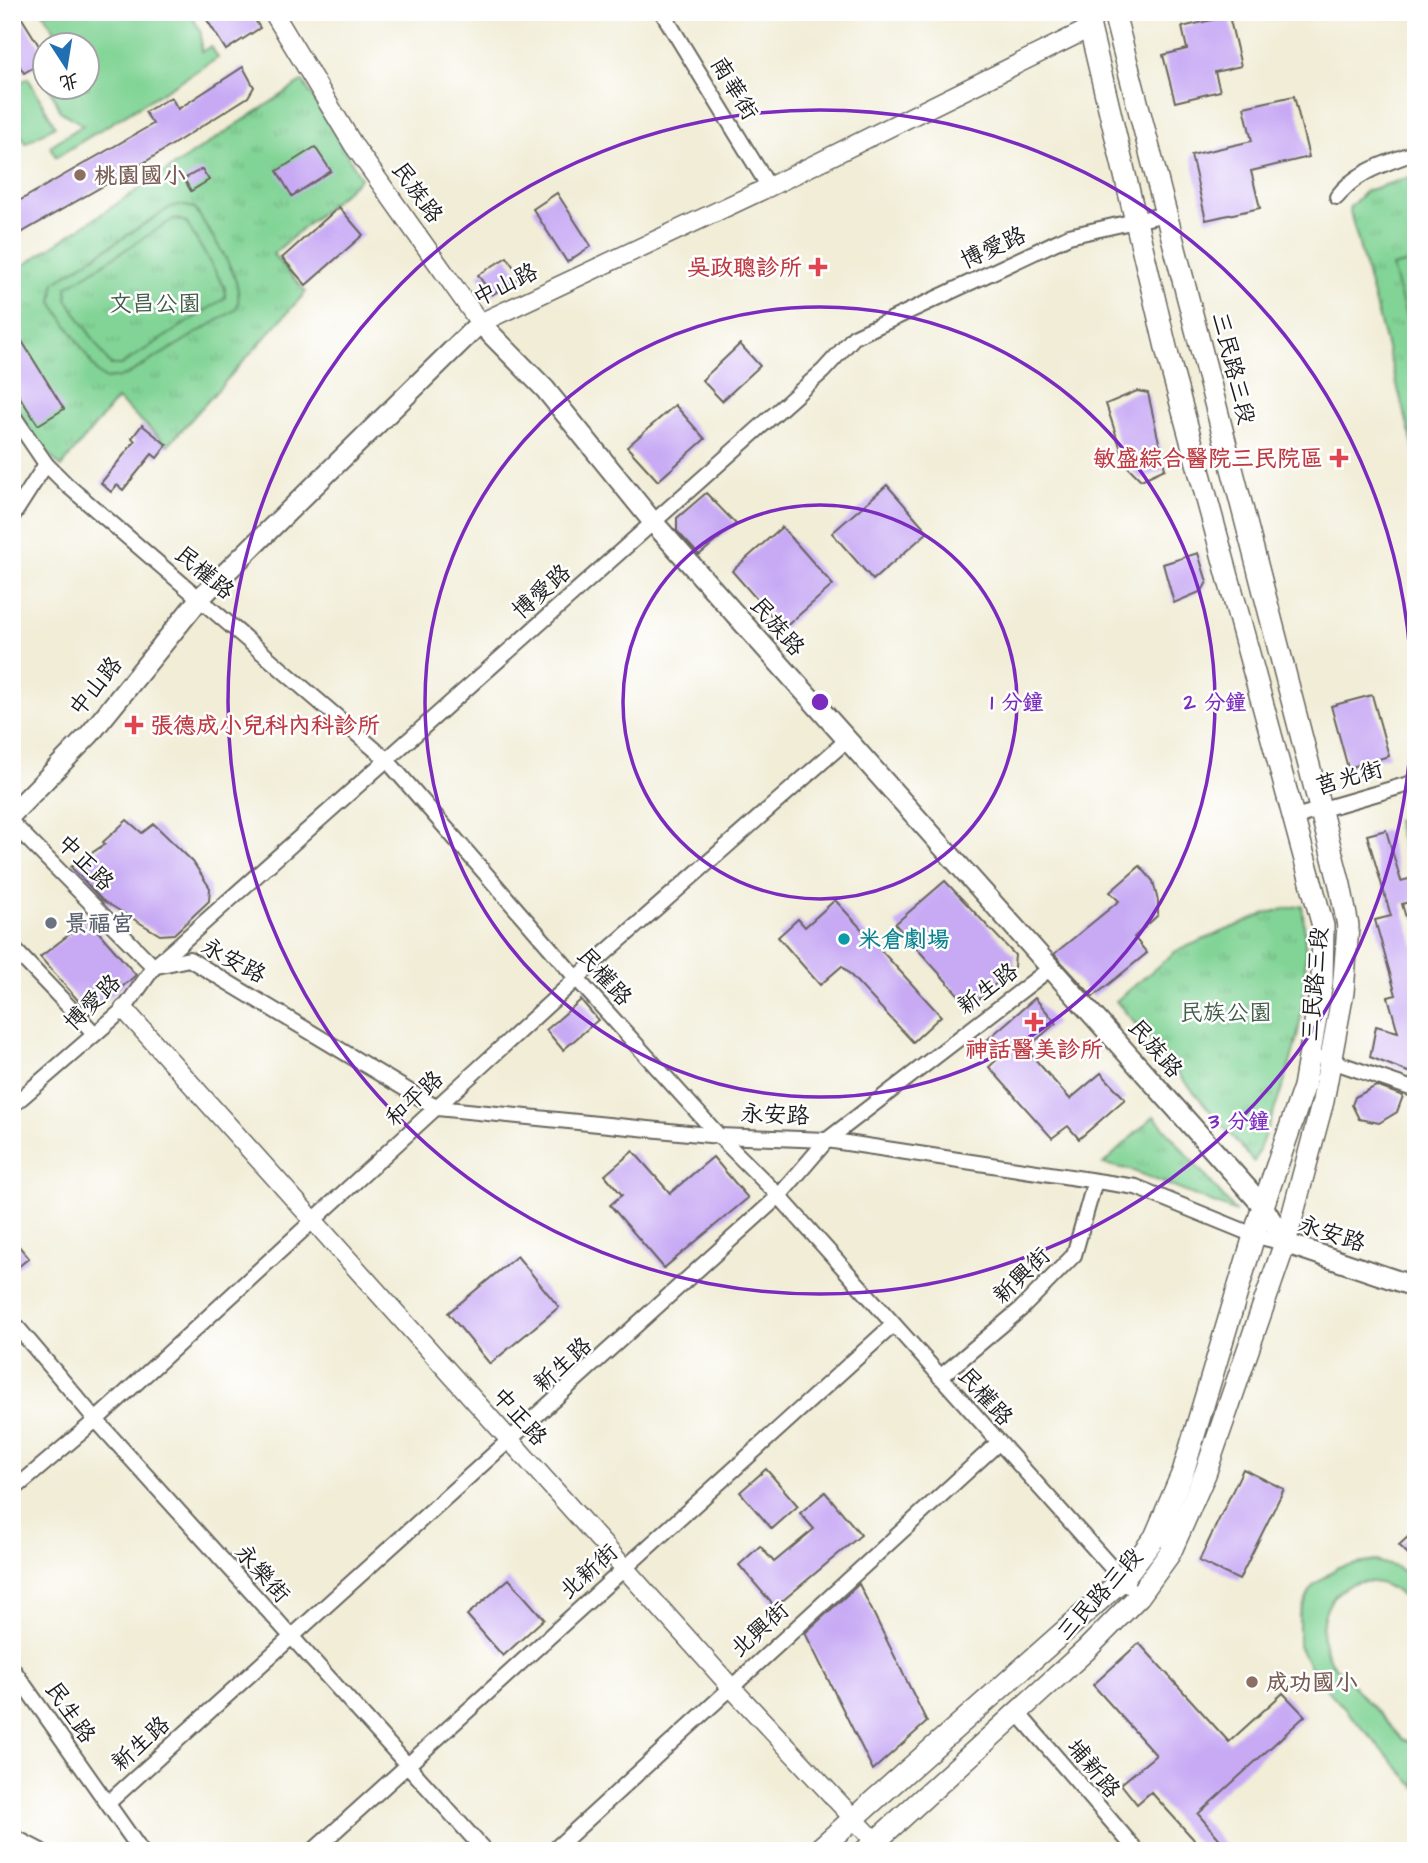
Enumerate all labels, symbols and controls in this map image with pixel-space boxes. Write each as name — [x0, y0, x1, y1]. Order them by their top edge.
north arrow — [32, 32, 102, 102]
street label: 南華街 — [703, 51, 766, 126]
text: 北 — [57, 66, 81, 96]
street label: 民族路 — [384, 155, 450, 230]
place label: 桃園國小 — [94, 160, 186, 192]
marker: 桃園國小 — [72, 167, 88, 183]
street label: 博愛路 — [955, 219, 1031, 277]
place label: 吳政聰診所 — [687, 252, 802, 284]
street label: 中山路 — [467, 255, 543, 314]
marker: 吳政聰診所 — [808, 257, 828, 277]
park label: 文昌公園 — [109, 288, 201, 320]
street label: 三民路三段 — [1204, 309, 1262, 428]
place label: 敏盛綜合醫院三民院區 — [1093, 443, 1323, 475]
marker: 敏盛綜合醫院三民院區 — [1329, 448, 1349, 468]
street label: 民權路 — [168, 538, 241, 607]
street label: 博愛路 — [505, 557, 578, 627]
street label: 民族路 — [743, 590, 812, 663]
street label: 中山路 — [62, 650, 130, 724]
text: 1 分鐘 — [990, 688, 1044, 717]
text: 2 分鐘 — [1183, 688, 1246, 717]
centre of rings — [808, 690, 832, 714]
place label: 張德成小兒科內科診所 — [150, 710, 380, 742]
marker: 張德成小兒科內科診所 — [124, 715, 144, 735]
street label: 莒光街 — [1312, 753, 1387, 803]
street label: 中正路 — [50, 827, 121, 898]
place label: 景福宮 — [65, 908, 134, 940]
marker: 景福宮 — [43, 915, 59, 931]
place label: 米倉劇場 — [858, 924, 950, 956]
street label: 三民路三段 — [1294, 925, 1336, 1043]
street label: 永安路 — [196, 931, 272, 991]
marker: 米倉劇場 — [836, 931, 852, 947]
street label: 民權路 — [569, 940, 639, 1013]
street label: 新生路 — [950, 955, 1025, 1022]
street label: 博愛路 — [57, 967, 128, 1038]
park label: 民族公園 — [1180, 997, 1272, 1029]
marker: 神話醫美診所 — [1024, 1012, 1044, 1032]
street label: 民族路 — [1121, 1012, 1190, 1085]
place label: 神話醫美診所 — [965, 1034, 1103, 1066]
street label: 和平路 — [379, 1064, 451, 1134]
street label: 永安路 — [740, 1098, 810, 1132]
text: 3 分鐘 — [1207, 1107, 1270, 1136]
street label: 永安路 — [1294, 1208, 1369, 1260]
street label: 新興街 — [986, 1240, 1058, 1311]
street label: 新生路 — [526, 1330, 599, 1400]
street label: 民權路 — [950, 1360, 1020, 1433]
street label: 中正路 — [484, 1380, 554, 1453]
street label: 永樂街 — [227, 1537, 297, 1610]
street label: 北新街 — [552, 1537, 625, 1607]
street label: 三民路三段 — [1049, 1541, 1150, 1648]
street label: 北興街 — [723, 1595, 796, 1665]
place label: 成功國小 — [1266, 1667, 1358, 1699]
marker: 成功國小 — [1244, 1674, 1260, 1690]
street label: 民生路 — [37, 1675, 103, 1750]
street label: 新生路 — [104, 1709, 177, 1779]
street label: 埔新路 — [1059, 1732, 1128, 1805]

